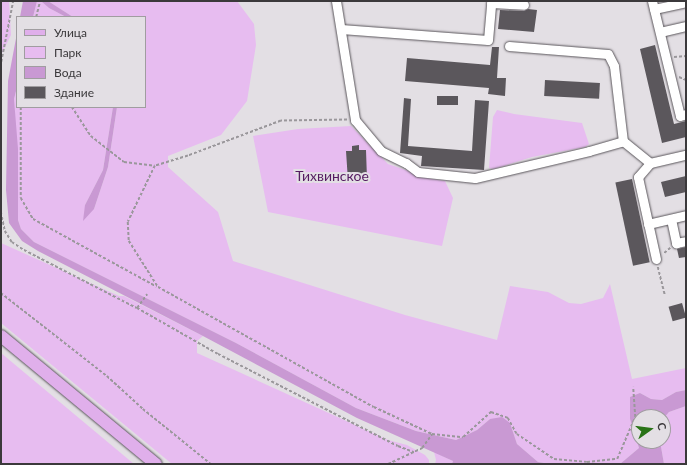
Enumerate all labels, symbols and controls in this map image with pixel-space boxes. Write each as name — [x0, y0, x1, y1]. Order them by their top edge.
legend — [16, 16, 146, 108]
text: Улица — [54, 25, 87, 40]
text: Парк — [54, 45, 82, 60]
text: Вода — [54, 65, 82, 80]
text: Здание — [54, 85, 94, 100]
park label: Тихвинское — [295, 168, 369, 184]
north arrow — [631, 409, 671, 449]
text: С — [655, 421, 669, 431]

